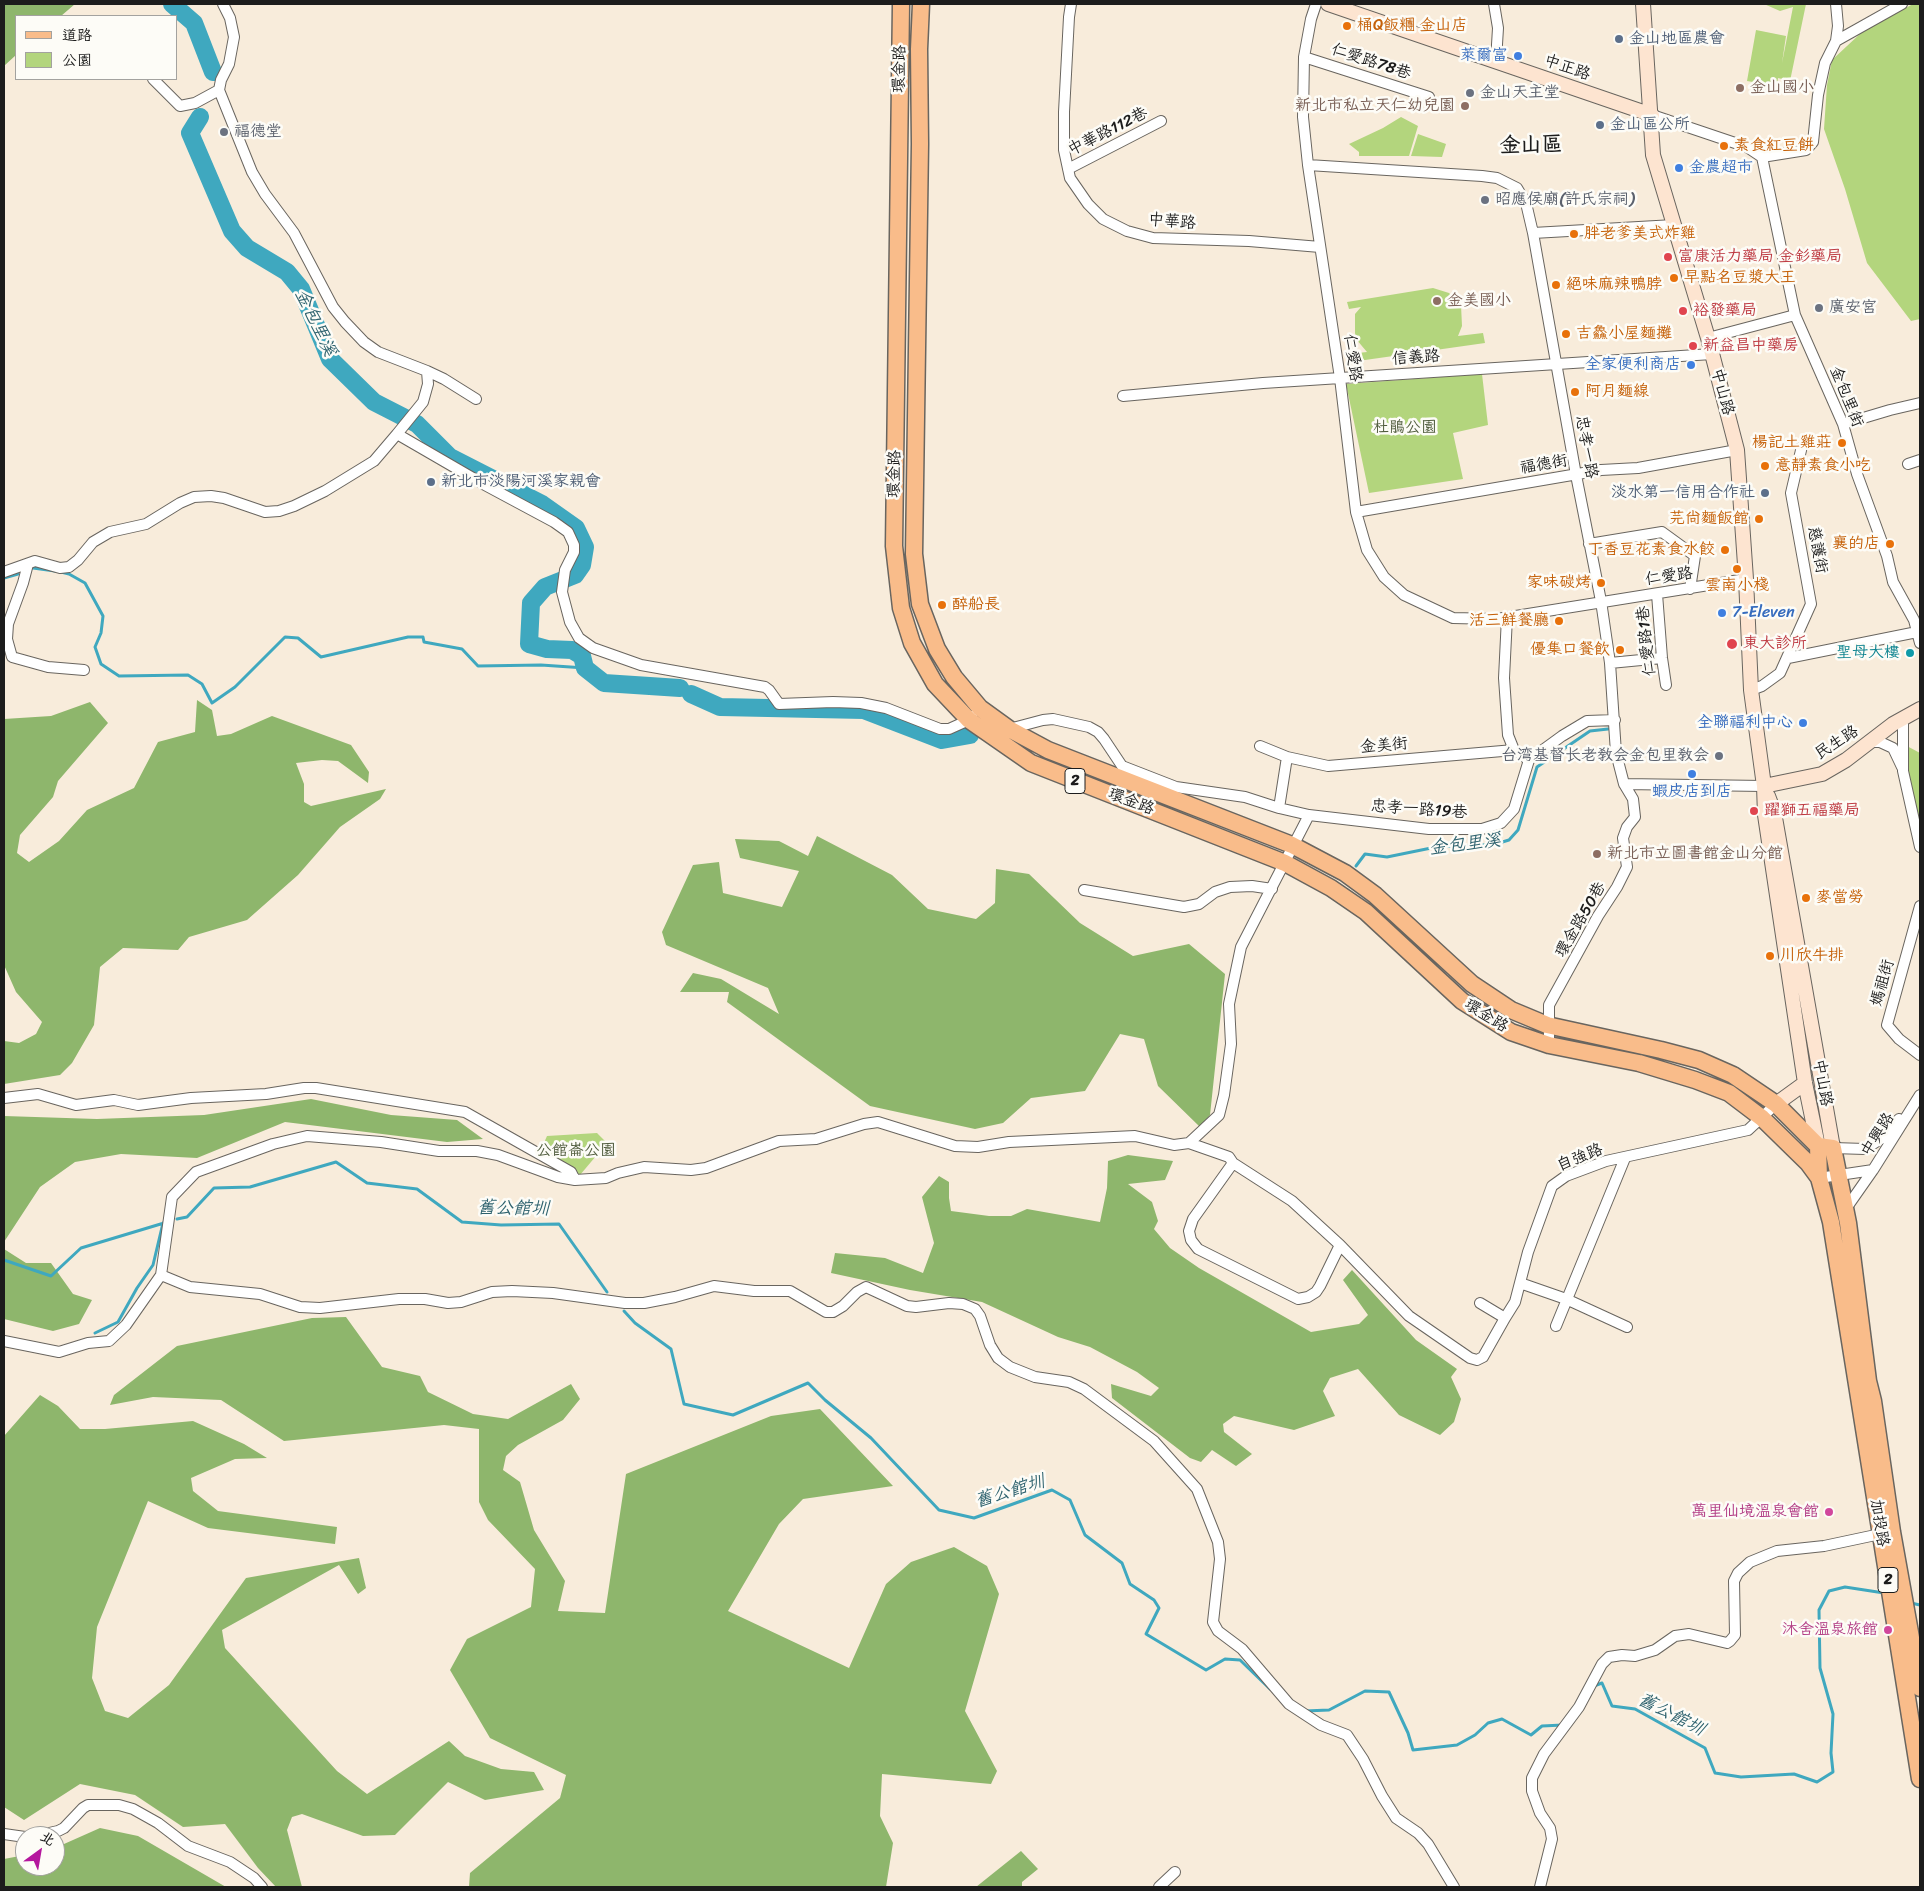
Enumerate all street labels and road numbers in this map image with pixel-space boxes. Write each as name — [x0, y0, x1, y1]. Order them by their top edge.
street label: 仁愛路78巷 — [1329, 40, 1413, 84]
street label: 環金路 — [890, 45, 910, 93]
street label: 中正路 — [1541, 51, 1593, 85]
street label: 中華路112巷 — [1065, 104, 1151, 160]
street label: 中華路 — [1147, 210, 1197, 234]
street label: 仁愛路 — [1339, 333, 1365, 383]
street label: 信義路 — [1391, 347, 1441, 369]
street label: 金包里街 — [1825, 364, 1867, 430]
street label: 中山路 — [1707, 366, 1737, 418]
street label: 忠孝一路 — [1571, 414, 1601, 480]
street label: 環金路 — [885, 450, 905, 498]
street label: 福德街 — [1519, 451, 1569, 479]
street label: 慈護街 — [1803, 525, 1831, 575]
street label: 仁愛路 — [1644, 564, 1694, 590]
street label: 仁愛路1巷 — [1634, 605, 1660, 677]
street label: 民生路 — [1812, 722, 1862, 764]
street label: 金美街 — [1359, 734, 1409, 758]
road number: 2 — [1065, 768, 1085, 794]
street label: 環金路 — [1105, 784, 1157, 820]
street label: 忠孝一路19巷 — [1370, 797, 1468, 823]
street label: 環金路50巷 — [1552, 879, 1610, 961]
street label: 媽祖街 — [1867, 957, 1899, 1009]
street label: 環金路 — [1461, 995, 1511, 1037]
street label: 中山路 — [1808, 1058, 1836, 1108]
street label: 中興路 — [1857, 1110, 1899, 1160]
street label: 自強路 — [1554, 1140, 1606, 1176]
street label: 加投路 — [1866, 1498, 1892, 1548]
road number: 2 — [1878, 1568, 1898, 1592]

